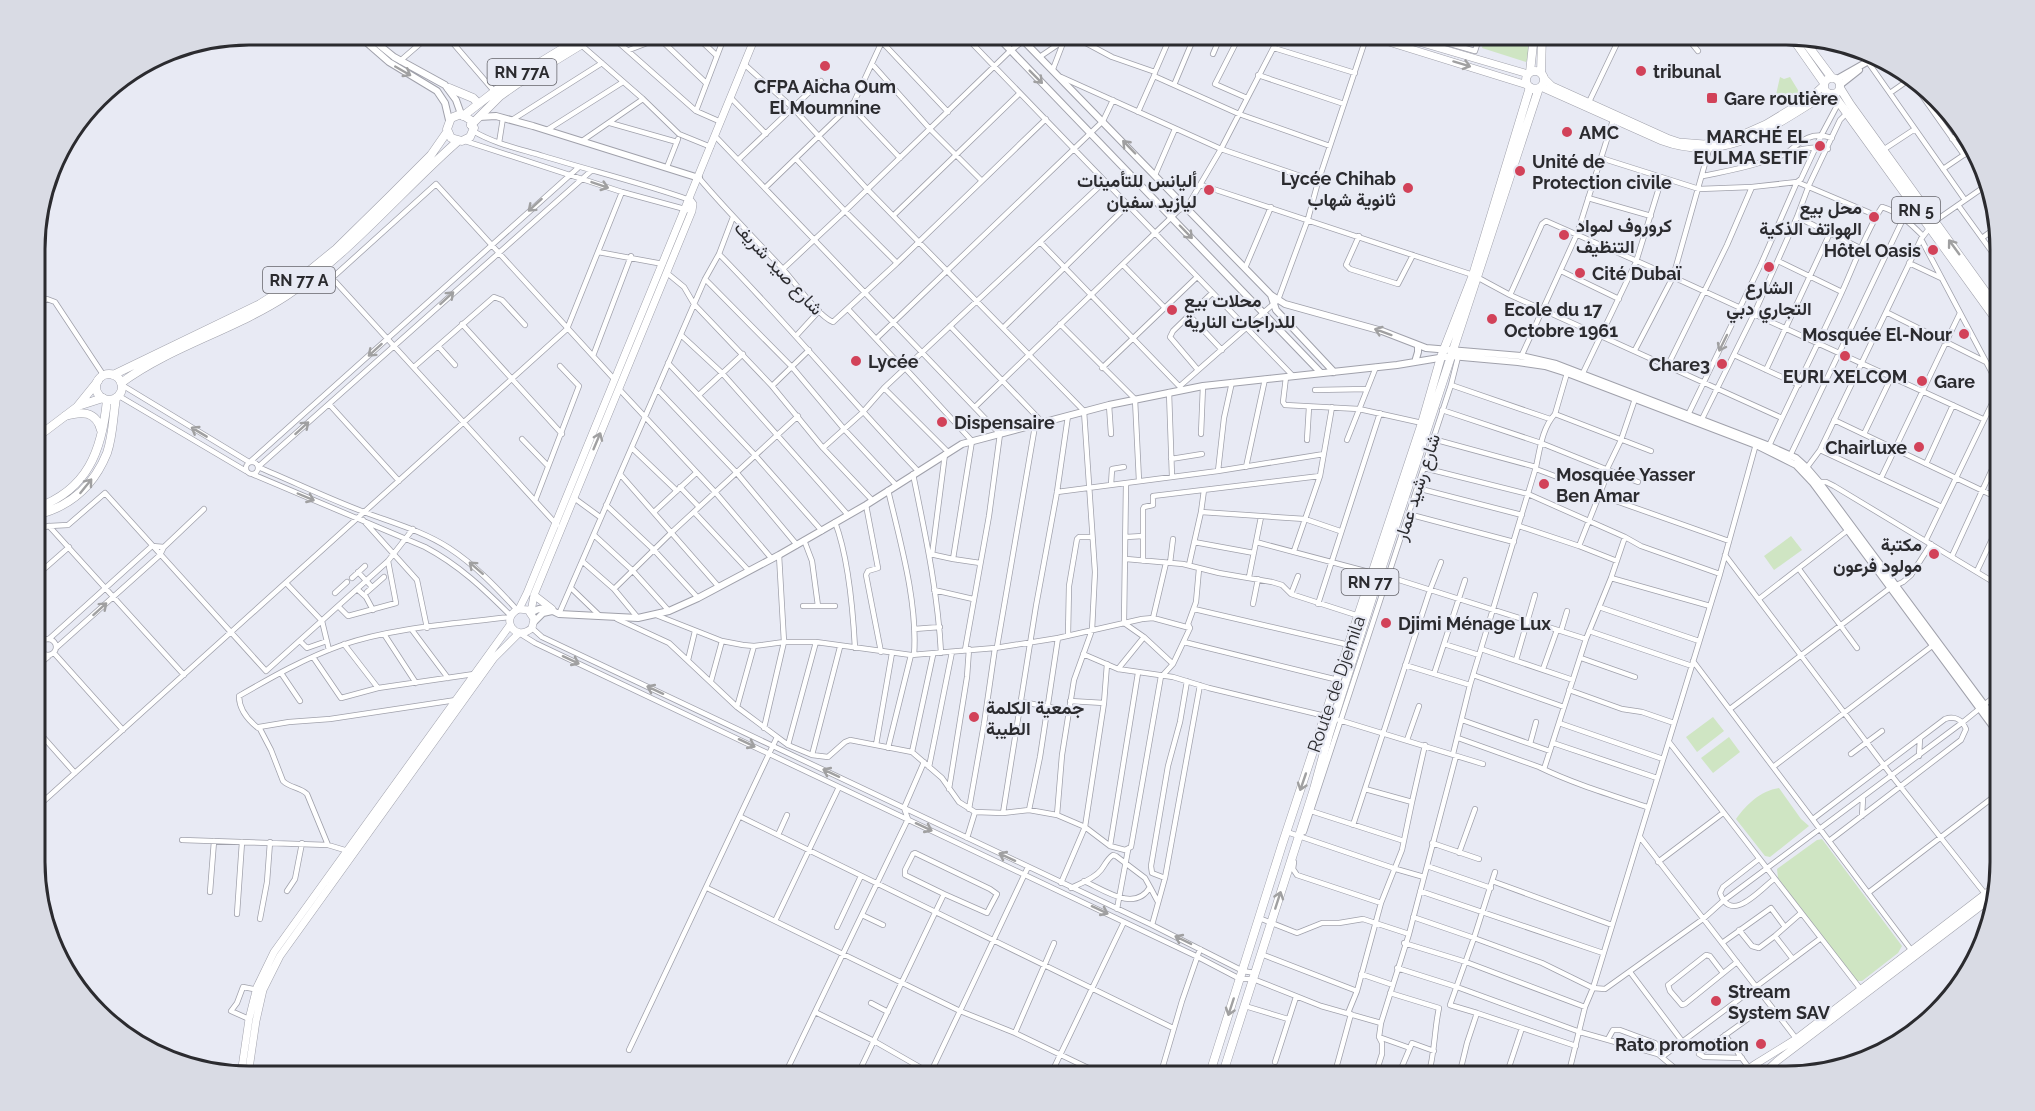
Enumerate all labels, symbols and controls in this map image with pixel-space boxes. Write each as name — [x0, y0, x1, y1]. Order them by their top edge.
road number: RN 77A — [488, 59, 556, 85]
marker: CFPA Aicha Oum El Moumnine — [818, 59, 832, 73]
one-way arrow — [1452, 59, 1471, 70]
place label: tribunal — [1653, 61, 1721, 82]
marker: tribunal — [1634, 64, 1648, 78]
one-way arrow — [394, 65, 411, 77]
one-way arrow — [1029, 69, 1044, 84]
place label: CFPA Aicha Oum El Moumnine — [754, 76, 896, 118]
place label: Gare routière — [1724, 88, 1838, 109]
marker: Gare routière — [1705, 91, 1719, 105]
place label: AMC — [1579, 122, 1619, 143]
marker: AMC — [1560, 125, 1574, 139]
place label: MARCHÉ EL EULMA SETIF — [1693, 126, 1808, 168]
marker: MARCHÉ EL EULMA SETIF — [1813, 139, 1827, 153]
one-way arrow — [1121, 140, 1136, 155]
place label: Unité de Protection civile — [1532, 151, 1672, 193]
marker: Unité de Protection civile — [1513, 164, 1527, 178]
place label: Lycée Chihab ثانوية شهاب — [1281, 168, 1396, 211]
place label: أليانس للتأمينات ليازيد سفيان — [1077, 170, 1197, 213]
one-way arrow — [590, 180, 609, 191]
marker: Lycée Chihab ثانوية شهاب — [1401, 181, 1415, 195]
marker: أليانس للتأمينات ليازيد سفيان — [1202, 183, 1216, 197]
place label: محل بيع الهواتف الذكية — [1759, 197, 1862, 240]
road number: RN 5 — [1892, 197, 1940, 223]
one-way arrow — [528, 198, 543, 212]
marker: محل بيع الهواتف الذكية — [1867, 210, 1881, 224]
place label: كروروف لمواد التنظيف — [1576, 215, 1672, 258]
street label: شارع صيد شريف — [729, 217, 828, 320]
one-way arrow — [1179, 224, 1193, 239]
marker: كروروف لمواد التنظيف — [1557, 228, 1571, 242]
place label: Hôtel Oasis — [1824, 240, 1921, 261]
one-way arrow — [1948, 240, 1960, 256]
marker: Hôtel Oasis — [1926, 243, 1940, 257]
marker: الشارع التجاري دبي — [1762, 260, 1776, 274]
place label: Cité Dubaï — [1592, 263, 1683, 284]
marker: Cité Dubaï — [1573, 266, 1587, 280]
road number: RN 77 A — [263, 267, 335, 293]
place label: الشارع التجاري دبي — [1726, 277, 1812, 324]
place label: محلات بيع للدراجات النارية — [1184, 290, 1295, 333]
one-way arrow — [439, 291, 454, 305]
place label: Ecole du 17 Octobre 1961 — [1504, 299, 1618, 341]
marker: محلات بيع للدراجات النارية — [1165, 303, 1179, 317]
marker: Ecole du 17 Octobre 1961 — [1485, 312, 1499, 326]
place label: Mosquée El-Nour — [1802, 324, 1952, 345]
one-way arrow — [1374, 326, 1393, 337]
marker: Mosquée El-Nour — [1957, 327, 1971, 341]
one-way arrow — [1716, 334, 1728, 352]
one-way arrow — [368, 343, 383, 357]
marker: EURL XELCOM — [1838, 349, 1852, 363]
place label: Lycée — [868, 351, 919, 372]
marker: Lycée — [849, 354, 863, 368]
place label: Chare3 — [1649, 354, 1710, 375]
marker: Chare3 — [1715, 357, 1729, 371]
place label: EURL XELCOM — [1783, 366, 1907, 387]
place label: Gare — [1934, 371, 1975, 392]
marker: Gare — [1915, 374, 1929, 388]
place label: Dispensaire — [954, 412, 1055, 433]
marker: Dispensaire — [935, 415, 949, 429]
one-way arrow — [294, 421, 309, 435]
one-way arrow — [191, 425, 208, 437]
street label: شارع رشيد عمار — [1390, 431, 1446, 545]
one-way arrow — [592, 432, 603, 450]
place label: Chairluxe — [1825, 437, 1907, 458]
marker: Chairluxe — [1912, 440, 1926, 454]
place label: Mosquée Yasser Ben Amar — [1556, 464, 1695, 506]
marker: Mosquée Yasser Ben Amar — [1537, 477, 1551, 491]
one-way arrow — [79, 479, 92, 495]
one-way arrow — [297, 492, 315, 503]
place label: مكتبة مولود فرعون — [1833, 534, 1922, 577]
marker: مكتبة مولود فرعون — [1927, 547, 1941, 561]
one-way arrow — [468, 562, 484, 575]
road number: RN 77 — [1342, 569, 1398, 595]
one-way arrow — [92, 602, 107, 616]
street label: Route de Djemila — [1303, 613, 1369, 755]
place label: Djimi Ménage Lux — [1398, 613, 1551, 634]
marker: Djimi Ménage Lux — [1379, 616, 1393, 630]
one-way arrow — [562, 654, 580, 666]
one-way arrow — [646, 683, 664, 695]
place label: جمعية الكلمة الطيبة — [986, 697, 1084, 740]
marker: جمعية الكلمة الطيبة — [967, 710, 981, 724]
one-way arrow — [738, 738, 756, 750]
one-way arrow — [822, 767, 840, 779]
one-way arrow — [1297, 772, 1308, 791]
one-way arrow — [914, 821, 932, 833]
one-way arrow — [998, 851, 1016, 863]
one-way arrow — [1274, 891, 1285, 910]
one-way arrow — [1090, 905, 1108, 917]
one-way arrow — [1175, 934, 1193, 946]
place label: Stream System SAV — [1728, 981, 1831, 1023]
marker: Stream System SAV — [1709, 994, 1723, 1008]
one-way arrow — [1225, 997, 1236, 1016]
place label: Rato promotion — [1615, 1034, 1749, 1055]
marker: Rato promotion — [1754, 1037, 1768, 1051]

